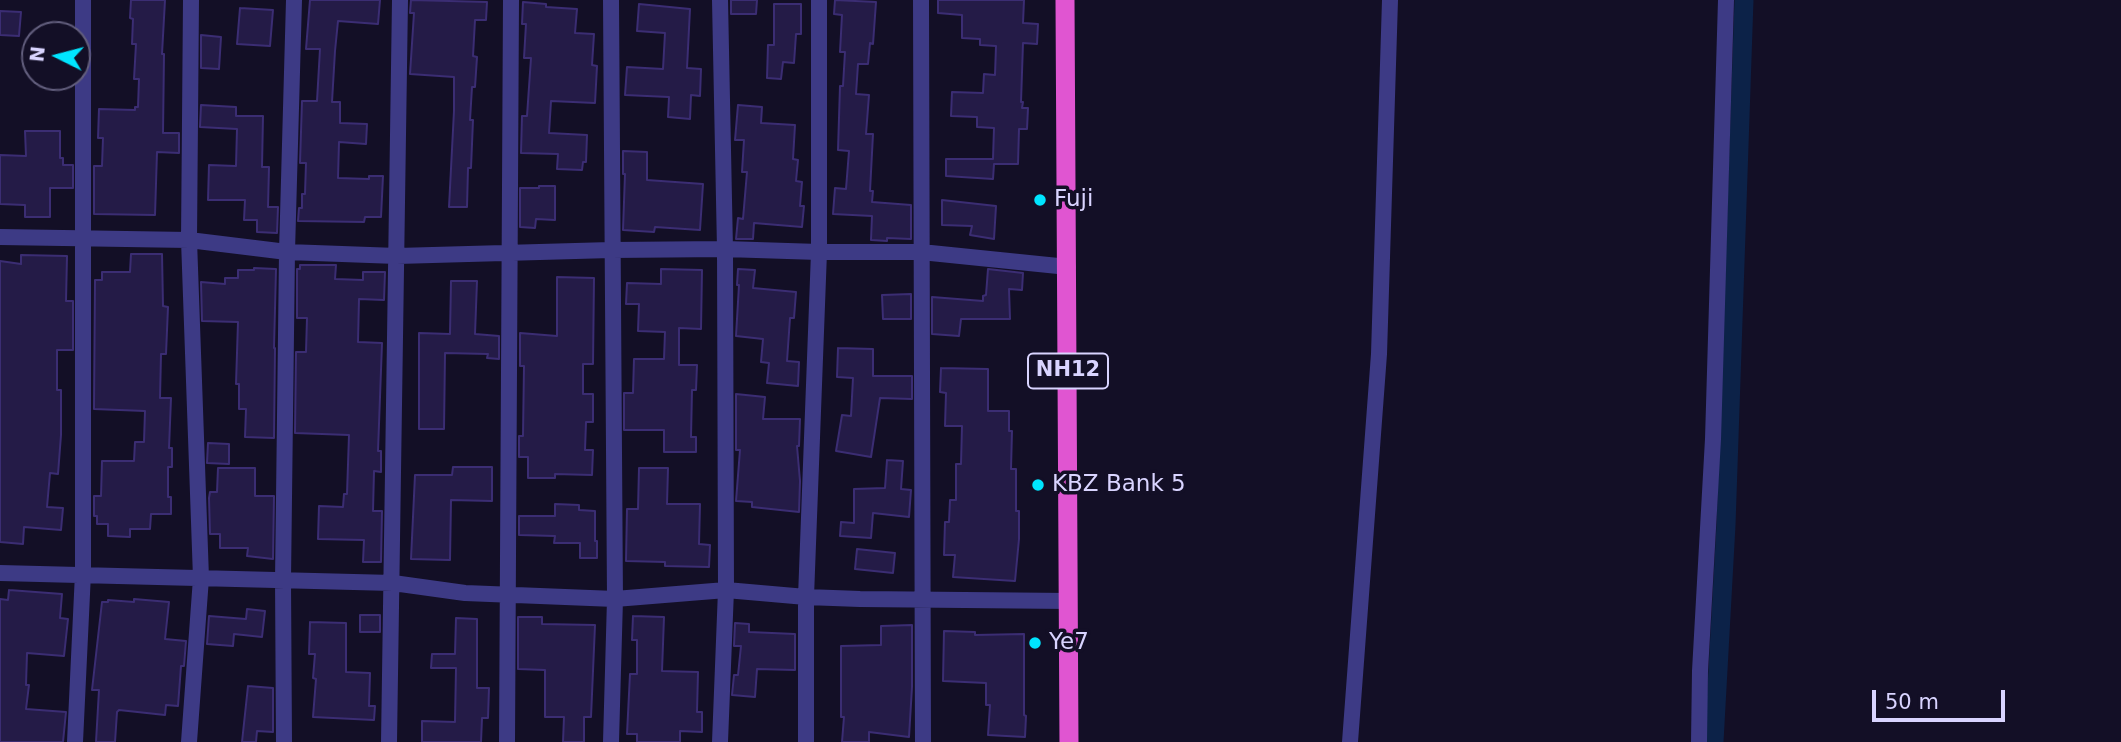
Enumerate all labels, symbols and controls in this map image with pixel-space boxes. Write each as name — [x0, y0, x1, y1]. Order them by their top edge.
north arrow — [21, 21, 91, 91]
text: N — [25, 45, 49, 63]
place label: Fuji — [1054, 186, 1093, 214]
marker: Fuji — [1032, 192, 1048, 208]
road number: NH12 — [1028, 354, 1108, 388]
place label: KBZ Bank 5 — [1052, 471, 1186, 499]
marker: KBZ Bank 5 — [1030, 477, 1046, 493]
place label: Ye7 — [1049, 629, 1089, 657]
marker: Ye7 — [1027, 635, 1043, 651]
scale bar — [1876, 676, 2009, 720]
text: 50 m — [1885, 690, 1939, 714]

